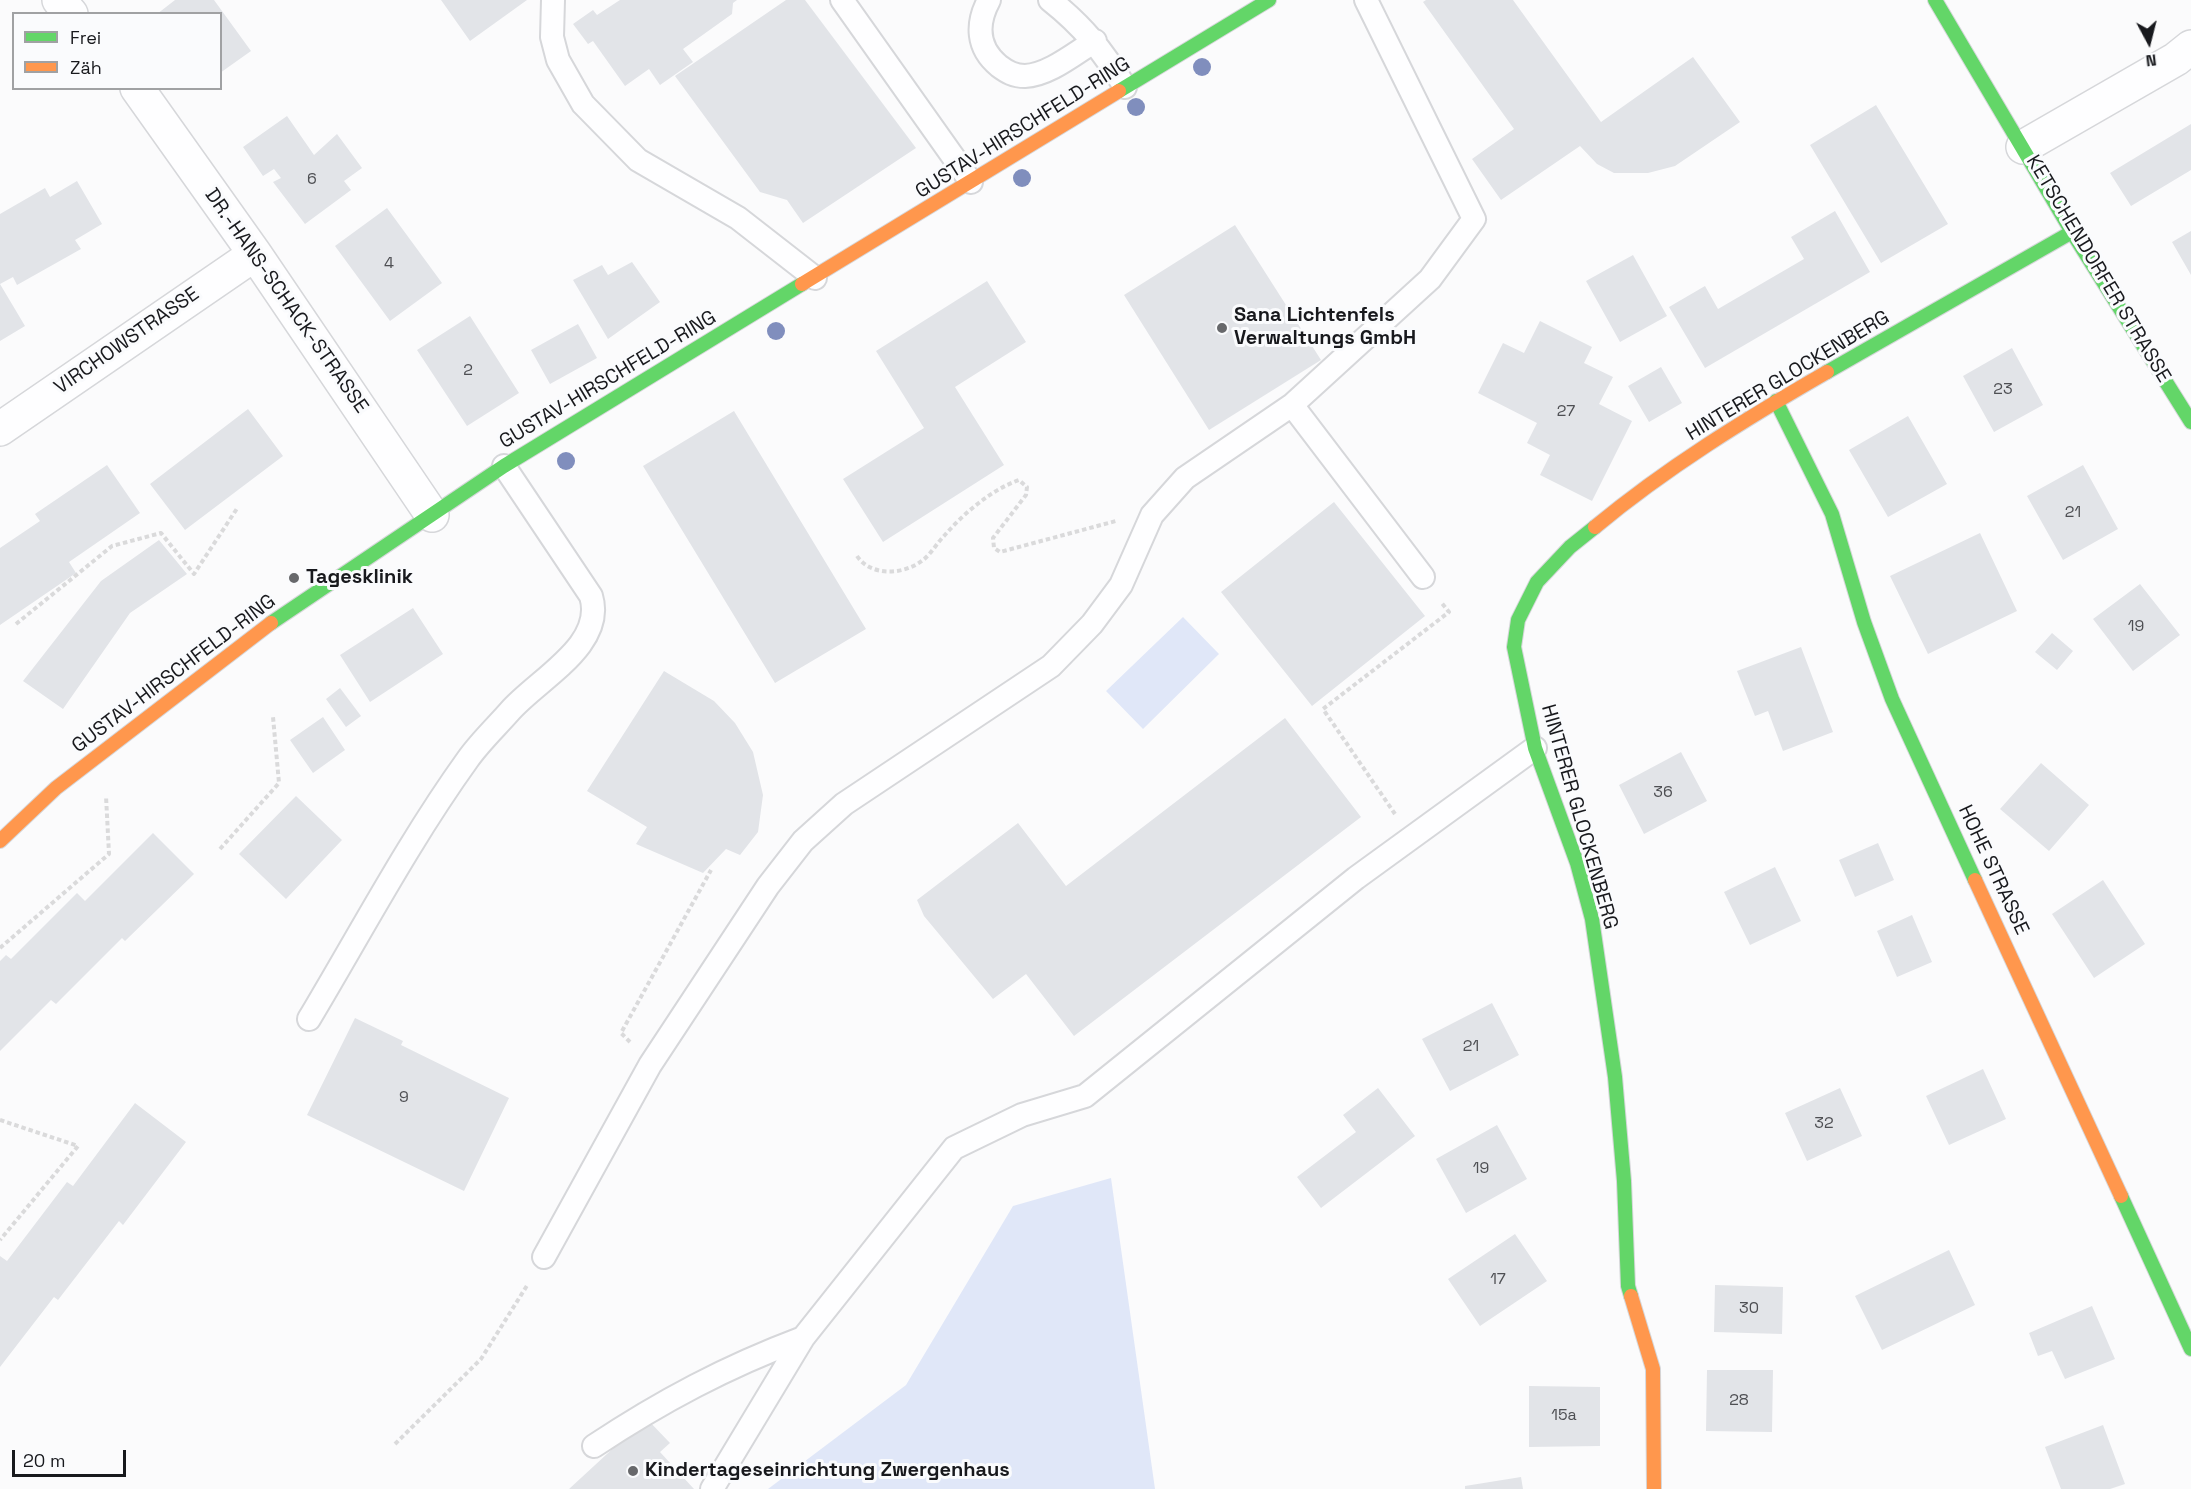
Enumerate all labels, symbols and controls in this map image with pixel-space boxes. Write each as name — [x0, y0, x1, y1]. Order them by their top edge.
legend — [12, 12, 222, 90]
north arrow — [2119, 12, 2179, 72]
text: Frei — [70, 26, 101, 49]
text: N — [2145, 49, 2158, 71]
street label: GUSTAV-HIRSCHFELD-RING — [911, 52, 1135, 204]
text: Zäh — [70, 56, 102, 79]
street label: KETSCHENDORFER STRASSE — [2020, 151, 2176, 387]
house number: 6 — [307, 170, 317, 190]
street label: DR.-HANS-SCHACK-STRASSE — [199, 184, 373, 418]
house number: 4 — [384, 254, 394, 274]
street label: VIRCHOWSTRASSE — [50, 282, 204, 400]
place label: Sana Lichtenfels Verwaltungs GmbH — [1234, 304, 1416, 351]
street label: GUSTAV-HIRSCHFELD-RING — [495, 306, 721, 454]
street label: HINTERER GLOCKENBERG — [1682, 306, 1894, 446]
marker: Sana Lichtenfels Verwaltungs GmbH — [1215, 321, 1229, 335]
house number: 2 — [463, 361, 473, 381]
house number: 23 — [1993, 380, 2013, 400]
house number: 27 — [1557, 402, 1575, 422]
house number: 21 — [2065, 503, 2081, 523]
place label: Tagesklinik — [306, 566, 413, 590]
marker: Tagesklinik — [287, 571, 301, 585]
street label: GUSTAV-HIRSCHFELD-RING — [68, 590, 280, 758]
house number: 19 — [2128, 617, 2144, 637]
street label: HINTERER GLOCKENBERG — [1535, 702, 1623, 932]
house number: 36 — [1653, 783, 1673, 803]
street label: HOHE STRASSE — [1952, 801, 2034, 939]
house number: 21 — [1463, 1037, 1479, 1057]
house number: 9 — [399, 1088, 409, 1108]
house number: 32 — [1814, 1114, 1834, 1134]
house number: 19 — [1473, 1159, 1489, 1179]
house number: 17 — [1490, 1270, 1506, 1290]
house number: 30 — [1739, 1299, 1759, 1319]
house number: 28 — [1729, 1391, 1749, 1411]
house number: 15a — [1551, 1406, 1577, 1426]
scale bar — [15, 1438, 129, 1476]
text: 20 m — [23, 1449, 66, 1472]
place label: Kindertageseinrichtung Zwergenhaus — [645, 1459, 1010, 1483]
marker: Kindertageseinrichtung Zwergenhaus — [626, 1464, 640, 1478]

